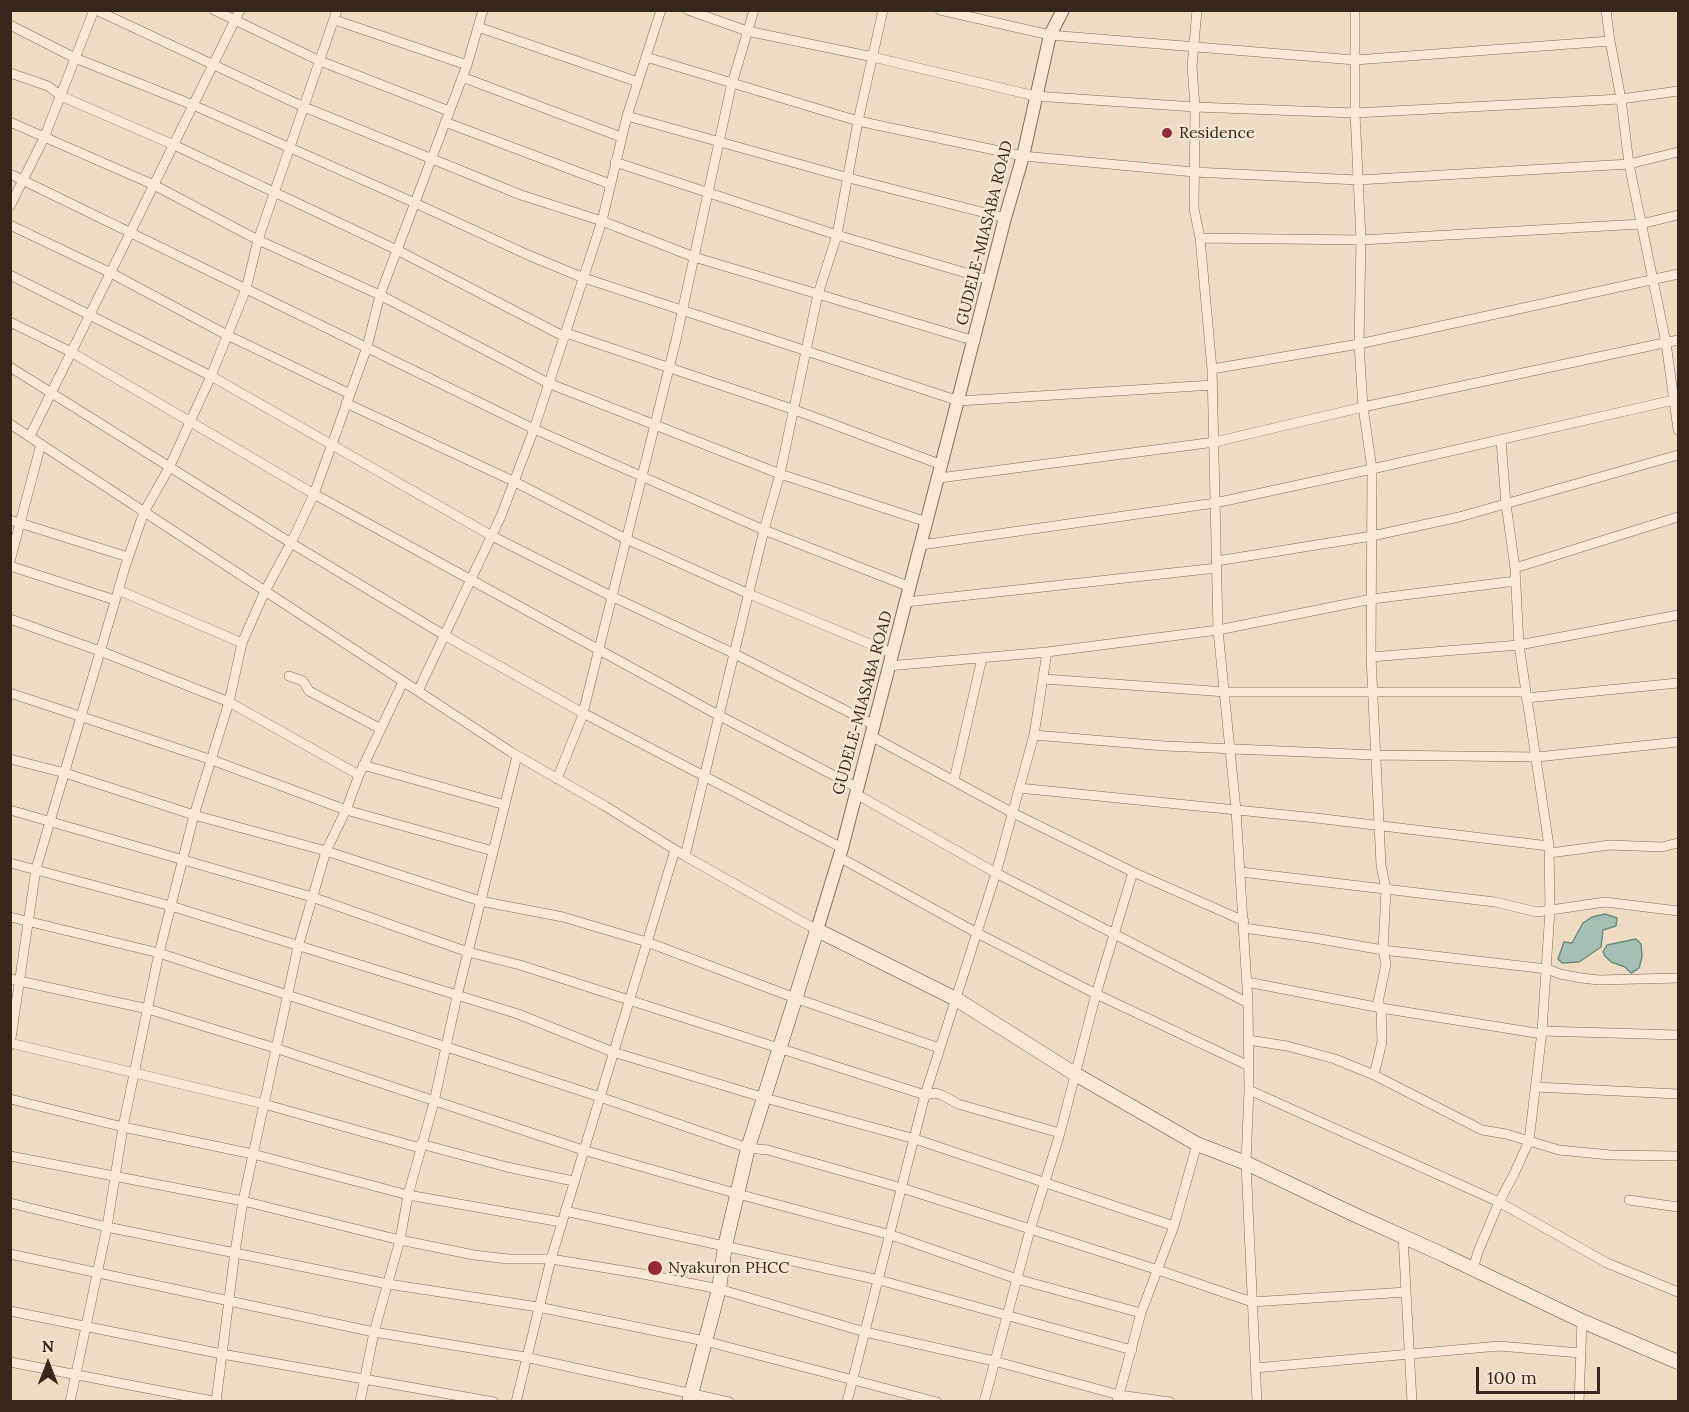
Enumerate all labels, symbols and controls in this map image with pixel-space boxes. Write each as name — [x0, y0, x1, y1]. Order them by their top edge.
place label: Residence — [1179, 123, 1255, 143]
marker: Residence — [1160, 126, 1174, 140]
street label: GUDELE-MIASABA ROAD — [953, 139, 1017, 327]
street label: GUDELE-MIASABA ROAD — [829, 609, 897, 797]
place label: Nyakuron PHCC — [668, 1258, 789, 1278]
marker: Nyakuron PHCC — [646, 1259, 664, 1277]
north arrow — [18, 1334, 78, 1394]
text: N — [42, 1336, 54, 1356]
scale bar — [1479, 1355, 1604, 1393]
text: 100 m — [1487, 1366, 1537, 1389]

